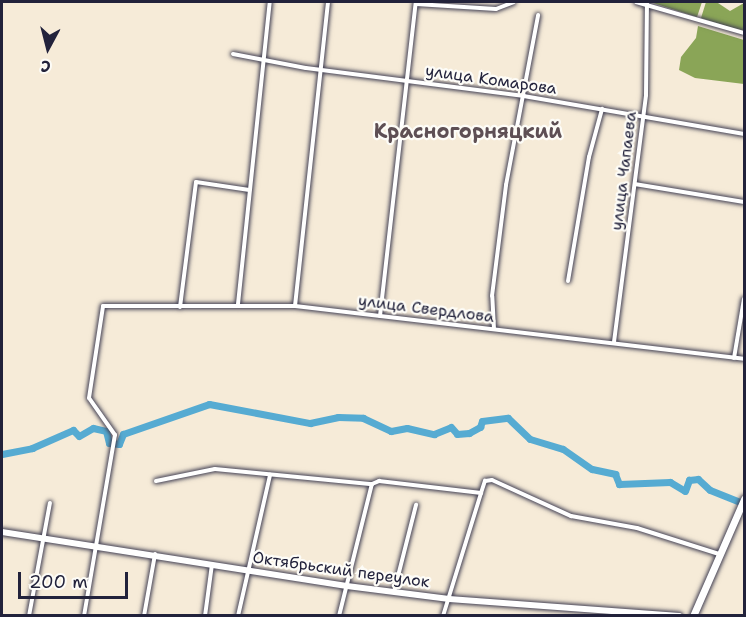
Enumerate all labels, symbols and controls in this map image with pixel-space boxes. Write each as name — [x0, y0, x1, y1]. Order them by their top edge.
north arrow — [18, 18, 78, 78]
text: С — [40, 55, 52, 77]
street label: улица Комарова — [424, 61, 558, 99]
street label: улица Чапаева — [607, 110, 641, 232]
district label: Красногорняцкий — [374, 119, 562, 143]
street label: улица Свердлова — [357, 291, 495, 327]
street label: Октябрьский переулок — [251, 548, 431, 592]
scale bar — [21, 560, 130, 598]
text: 200 m — [29, 570, 88, 594]

